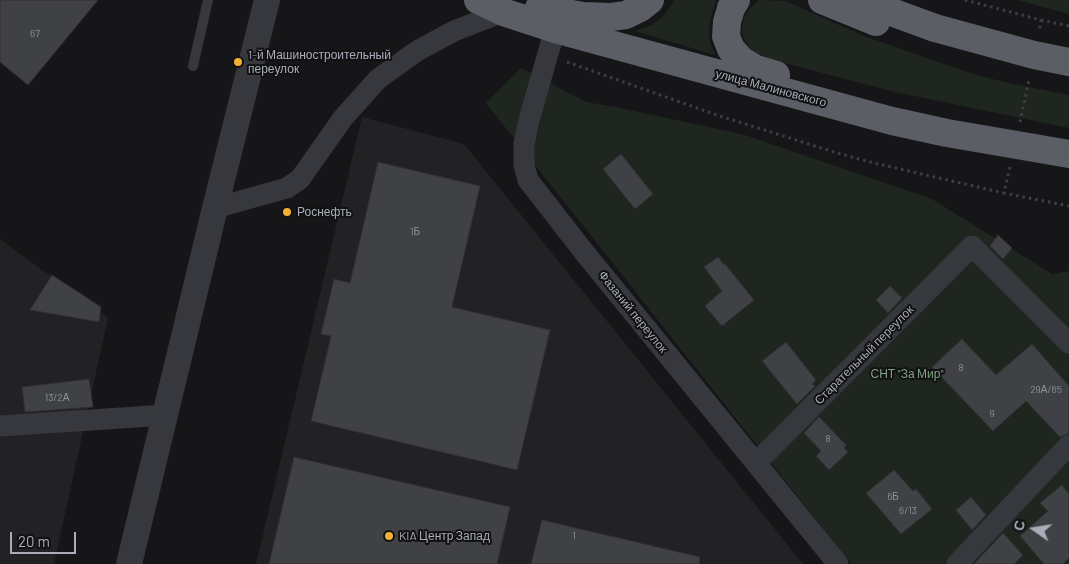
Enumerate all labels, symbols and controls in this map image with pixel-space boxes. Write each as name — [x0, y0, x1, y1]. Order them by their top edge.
house number: 67 — [30, 28, 40, 40]
place label: 1-й Машиностроительный переулок — [248, 48, 391, 76]
marker: 1-й Машиностроительный переулок — [232, 56, 244, 68]
street label: улица Малиновского — [714, 66, 828, 110]
place label: Роснефть — [297, 205, 352, 219]
marker: Роснефть — [281, 206, 293, 218]
house number: 1Б — [410, 226, 420, 238]
street label: Фазаний переулок — [595, 268, 671, 356]
street label: Старательный переулок — [811, 302, 917, 408]
house number: 8 — [958, 362, 964, 374]
park label: СНТ "За Мир" — [870, 367, 944, 381]
house number: 29А/65 — [1030, 384, 1062, 396]
house number: 13/2А — [45, 392, 69, 404]
house number: 9 — [989, 408, 995, 420]
house number: 8 — [825, 433, 831, 445]
house number: 6Б — [887, 491, 899, 503]
north arrow — [1009, 504, 1059, 554]
house number: 6/13 — [899, 505, 917, 517]
text: С — [1009, 519, 1028, 532]
scale bar — [12, 522, 79, 554]
place label: KIA Центр Запад — [399, 529, 490, 543]
marker: KIA Центр Запад — [383, 530, 395, 542]
house number: 1 — [572, 530, 576, 542]
text: 20 m — [18, 532, 50, 550]

